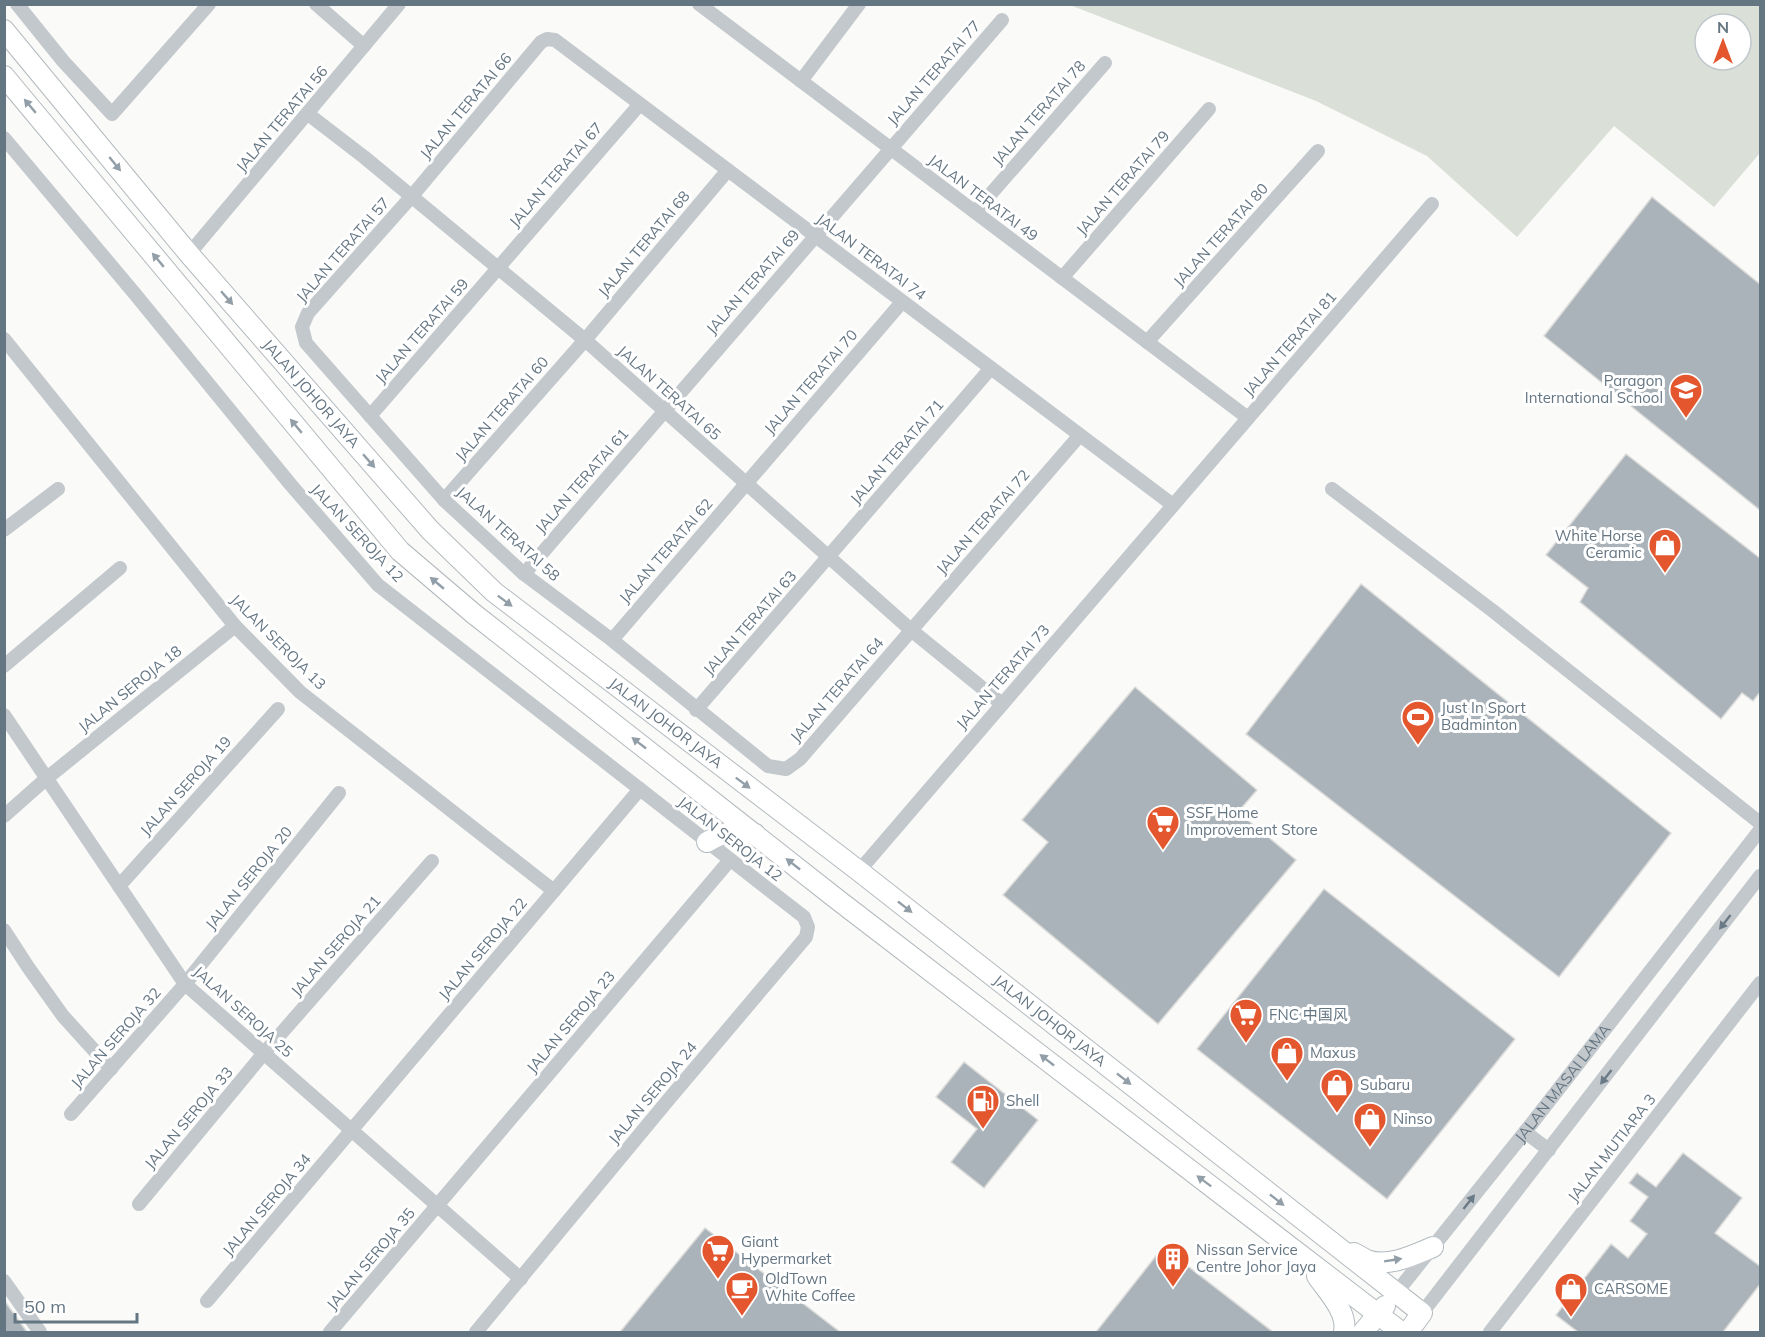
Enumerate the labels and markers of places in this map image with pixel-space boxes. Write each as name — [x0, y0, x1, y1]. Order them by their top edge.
place label: Paragon International School — [1525, 371, 1663, 407]
school or university icon: Paragon International School — [1668, 372, 1704, 419]
place label: White Horse Ceramic — [1555, 526, 1642, 562]
shop icon: White Horse Ceramic — [1647, 527, 1683, 574]
place label: Just In Sport Badminton — [1441, 698, 1526, 734]
sports icon: Just In Sport Badminton — [1400, 699, 1436, 746]
place label: SSF Home Improvement Store — [1186, 803, 1318, 839]
supermarket icon: SSF Home Improvement Store — [1145, 804, 1181, 851]
supermarket icon: FNC 中国风 — [1228, 997, 1264, 1044]
place label: FNC 中国风 — [1269, 1005, 1348, 1024]
shop icon: Maxus — [1269, 1035, 1305, 1082]
place label: Maxus — [1310, 1043, 1356, 1062]
shop icon: Subaru — [1319, 1067, 1355, 1114]
place label: Subaru — [1360, 1075, 1410, 1094]
fuel station icon: Shell — [965, 1083, 1001, 1130]
place label: Shell — [1006, 1091, 1039, 1110]
shop icon: Ninso — [1352, 1101, 1388, 1148]
place label: Ninso — [1393, 1109, 1433, 1128]
place label: Giant Hypermarket — [741, 1232, 832, 1268]
supermarket icon: Giant Hypermarket — [700, 1233, 736, 1280]
place label: Nissan Service Centre Johor Jaya — [1196, 1240, 1316, 1276]
building icon: Nissan Service Centre Johor Jaya — [1155, 1241, 1191, 1288]
place label: OldTown White Coffee — [765, 1269, 856, 1305]
cafe icon: OldTown White Coffee — [724, 1270, 760, 1317]
shop icon: CARSOME — [1553, 1271, 1589, 1318]
place label: CARSOME — [1594, 1279, 1668, 1298]

